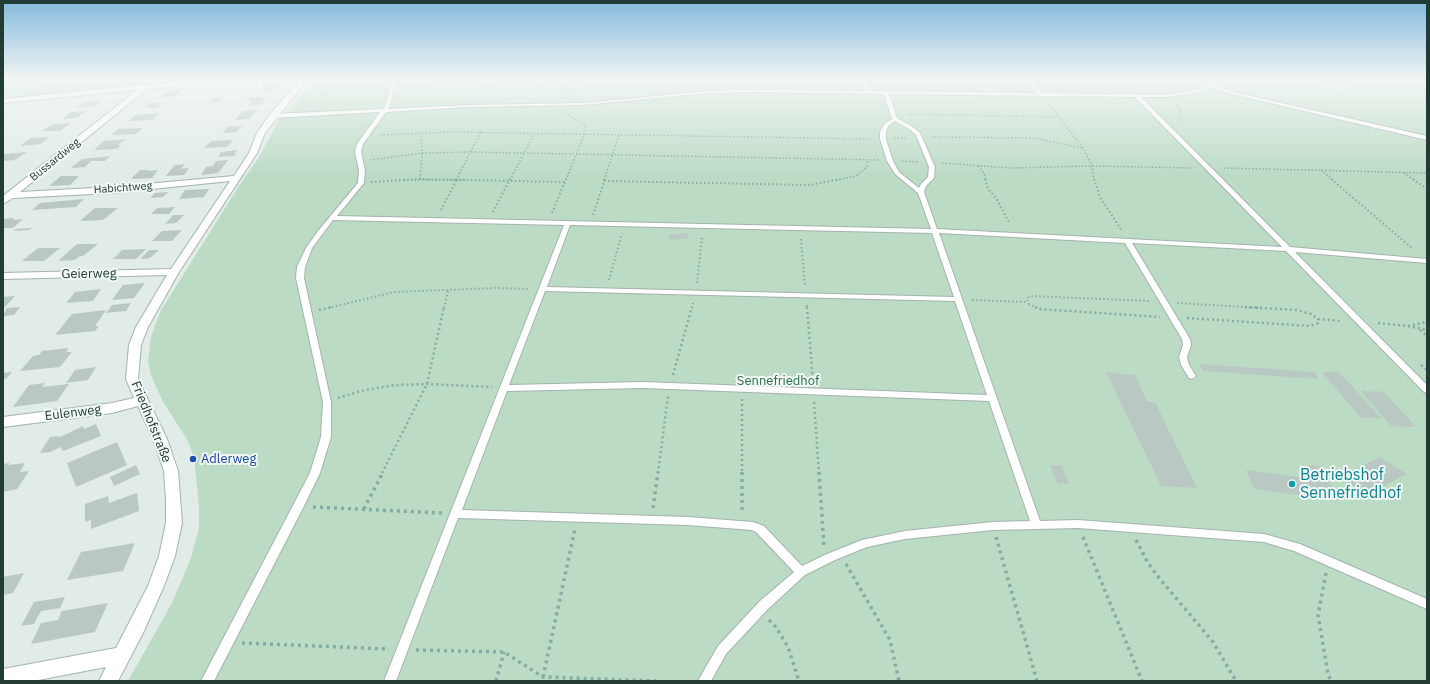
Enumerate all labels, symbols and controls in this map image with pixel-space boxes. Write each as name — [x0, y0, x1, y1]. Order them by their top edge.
street label: Bussardweg — [27, 136, 83, 184]
street label: Habichtweg — [93, 179, 153, 197]
street label: Geierweg — [61, 266, 117, 282]
park label: Sennefriedhof — [737, 373, 819, 389]
street label: Friedhofstraße — [128, 379, 174, 465]
street label: Eulenweg — [44, 402, 102, 424]
place label: Adlerweg — [201, 451, 256, 467]
marker: Adlerweg — [188, 454, 198, 464]
place label: Betriebshof Sennefriedhof — [1300, 465, 1401, 503]
marker: Betriebshof Sennefriedhof — [1287, 479, 1297, 489]

